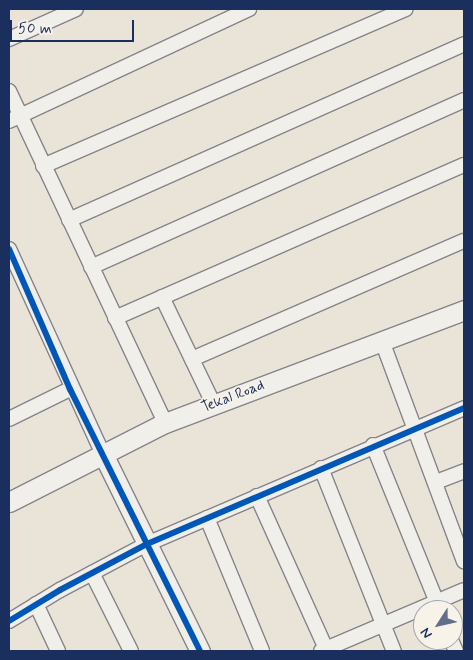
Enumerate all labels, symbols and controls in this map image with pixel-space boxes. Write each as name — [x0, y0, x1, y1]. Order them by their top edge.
scale bar — [12, 10, 136, 42]
text: 50 m — [18, 19, 52, 39]
street label: Tekal Road — [199, 377, 267, 417]
north arrow — [413, 600, 463, 650]
text: N — [416, 624, 437, 642]

